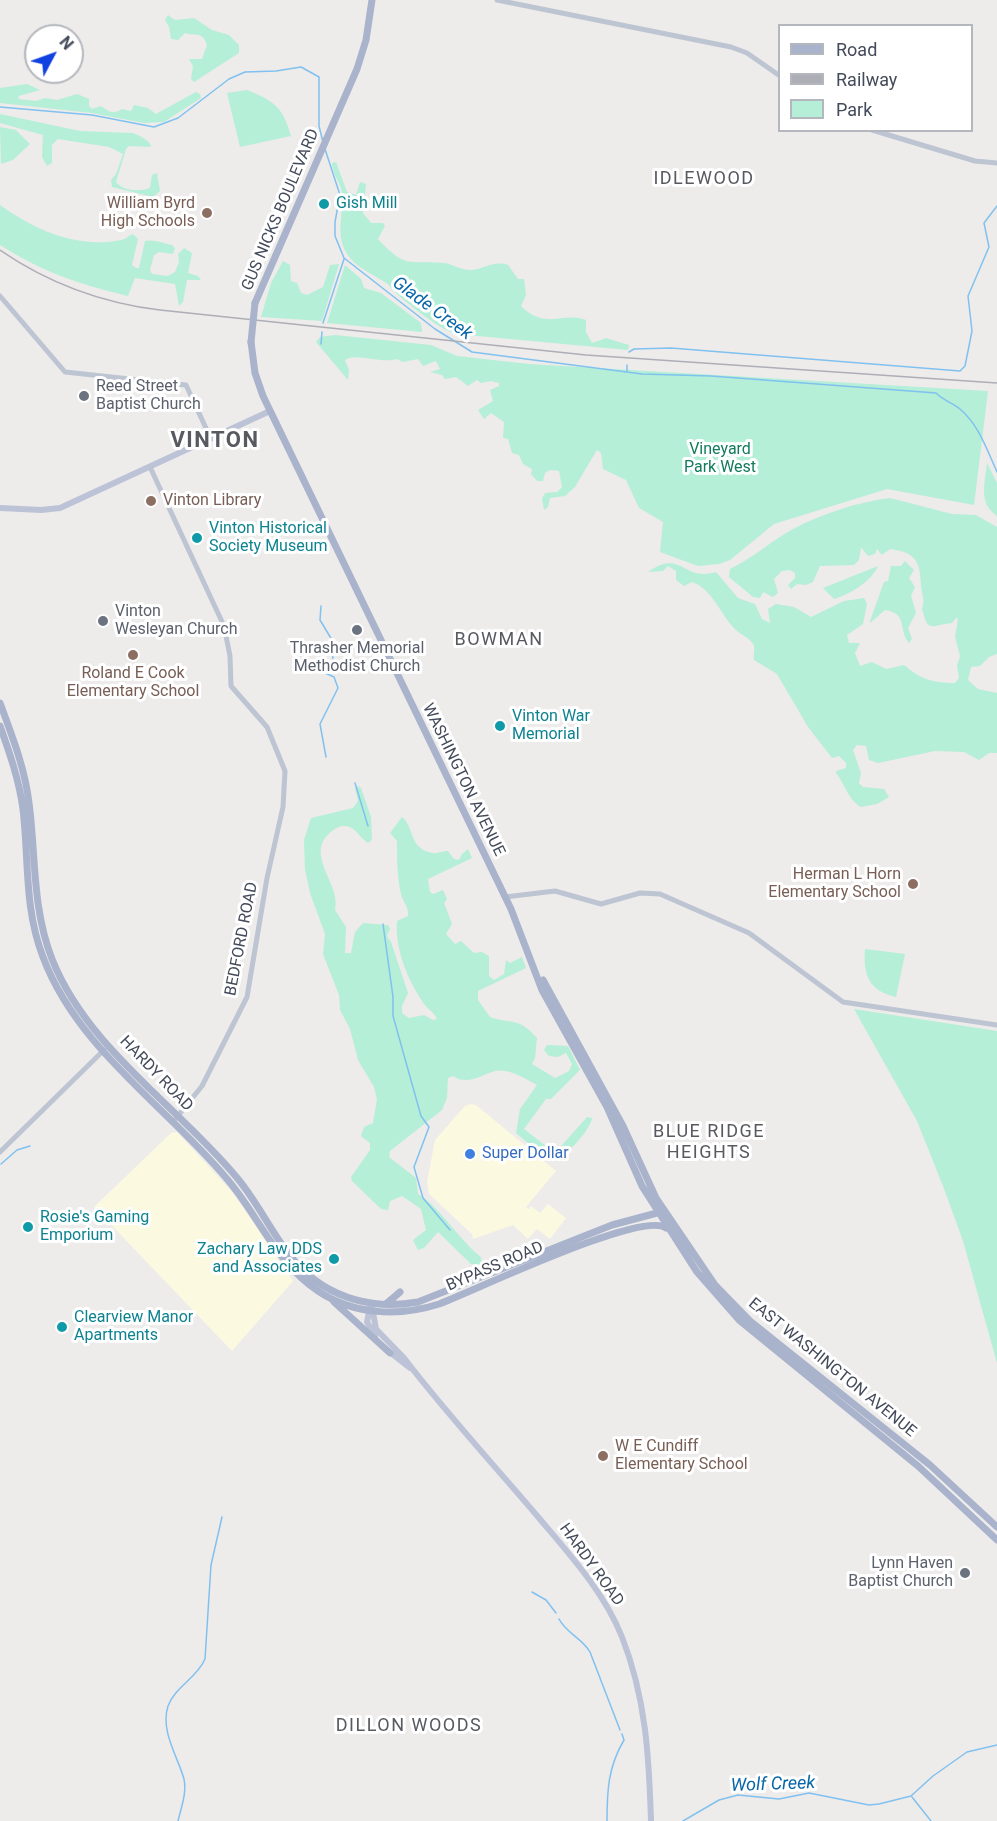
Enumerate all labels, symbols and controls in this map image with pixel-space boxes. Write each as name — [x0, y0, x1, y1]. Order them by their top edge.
north arrow — [24, 24, 84, 84]
legend — [778, 24, 973, 132]
text: N — [56, 33, 77, 54]
text: Road — [836, 39, 877, 60]
text: Railway — [836, 69, 897, 90]
text: Park — [836, 99, 872, 120]
street label: GUS NICKS BOULEVARD — [238, 126, 324, 294]
district label: IDLEWOOD — [653, 168, 755, 190]
place label: William Byrd High Schools — [101, 194, 195, 232]
place label: Gish Mill — [336, 194, 397, 214]
marker: Gish Mill — [317, 197, 331, 211]
marker: William Byrd High Schools — [200, 206, 214, 220]
water label: Glade Creek — [388, 273, 476, 345]
place label: Reed Street Baptist Church — [96, 377, 201, 415]
marker: Reed Street Baptist Church — [77, 389, 91, 403]
district label: VINTON — [170, 428, 260, 454]
park label: Vineyard Park West — [684, 440, 756, 478]
place label: Vinton Library — [163, 491, 261, 511]
marker: Vinton Library — [144, 494, 158, 508]
place label: Vinton Historical Society Museum — [209, 519, 328, 557]
marker: Vinton Historical Society Museum — [190, 531, 204, 545]
place label: Vinton Wesleyan Church — [115, 602, 237, 640]
marker: Vinton Wesleyan Church — [96, 614, 110, 628]
marker: Thrasher Memorial Methodist Church — [350, 623, 364, 637]
district label: BOWMAN — [454, 629, 544, 651]
place label: Thrasher Memorial Methodist Church — [290, 639, 424, 677]
marker: Roland E Cook Elementary School — [126, 648, 140, 662]
place label: Roland E Cook Elementary School — [67, 664, 199, 702]
street label: WASHINGTON AVENUE — [418, 701, 508, 859]
place label: Vinton War Memorial — [512, 707, 590, 745]
marker: Vinton War Memorial — [493, 719, 507, 733]
place label: Herman L Horn Elementary School — [768, 865, 901, 903]
marker: Herman L Horn Elementary School — [906, 877, 920, 891]
street label: BEDFORD ROAD — [222, 881, 262, 997]
street label: HARDY ROAD — [115, 1032, 197, 1116]
district label: BLUE RIDGE HEIGHTS — [653, 1121, 765, 1164]
place label: Super Dollar — [482, 1144, 569, 1164]
marker: Super Dollar — [463, 1147, 477, 1161]
place label: Rosie's Gaming Emporium — [40, 1208, 149, 1246]
marker: Rosie's Gaming Emporium — [21, 1220, 35, 1234]
street label: BYPASS ROAD — [444, 1238, 546, 1296]
place label: Zachary Law DDS and Associates — [197, 1240, 322, 1278]
marker: Zachary Law DDS and Associates — [327, 1252, 341, 1266]
street label: EAST WASHINGTON AVENUE — [744, 1294, 920, 1442]
place label: Clearview Manor Apartments — [74, 1308, 193, 1346]
marker: Clearview Manor Apartments — [55, 1320, 69, 1334]
place label: W E Cundiff Elementary School — [615, 1437, 748, 1475]
marker: W E Cundiff Elementary School — [596, 1449, 610, 1463]
street label: HARDY ROAD — [555, 1520, 627, 1610]
place label: Lynn Haven Baptist Church — [848, 1554, 953, 1592]
marker: Lynn Haven Baptist Church — [958, 1566, 972, 1580]
district label: DILLON WOODS — [336, 1715, 482, 1737]
water label: Wolf Creek — [730, 1773, 816, 1797]

